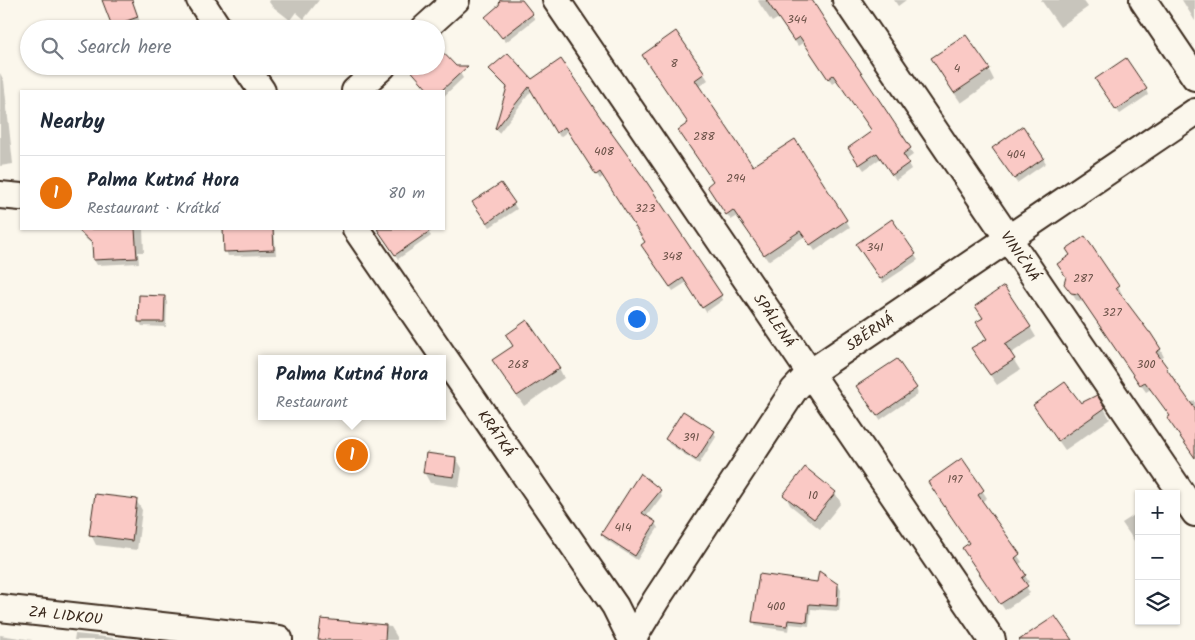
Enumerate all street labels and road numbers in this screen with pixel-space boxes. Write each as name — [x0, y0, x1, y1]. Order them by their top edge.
street label: VINIČNÁ — [994, 227, 1046, 287]
street label: SPÁLENÁ — [746, 289, 801, 353]
street label: SBĚRNÁ — [842, 308, 900, 358]
street label: KRÁTKÁ — [471, 405, 520, 463]
street label: ZA LIDKOU — [27, 600, 104, 632]

